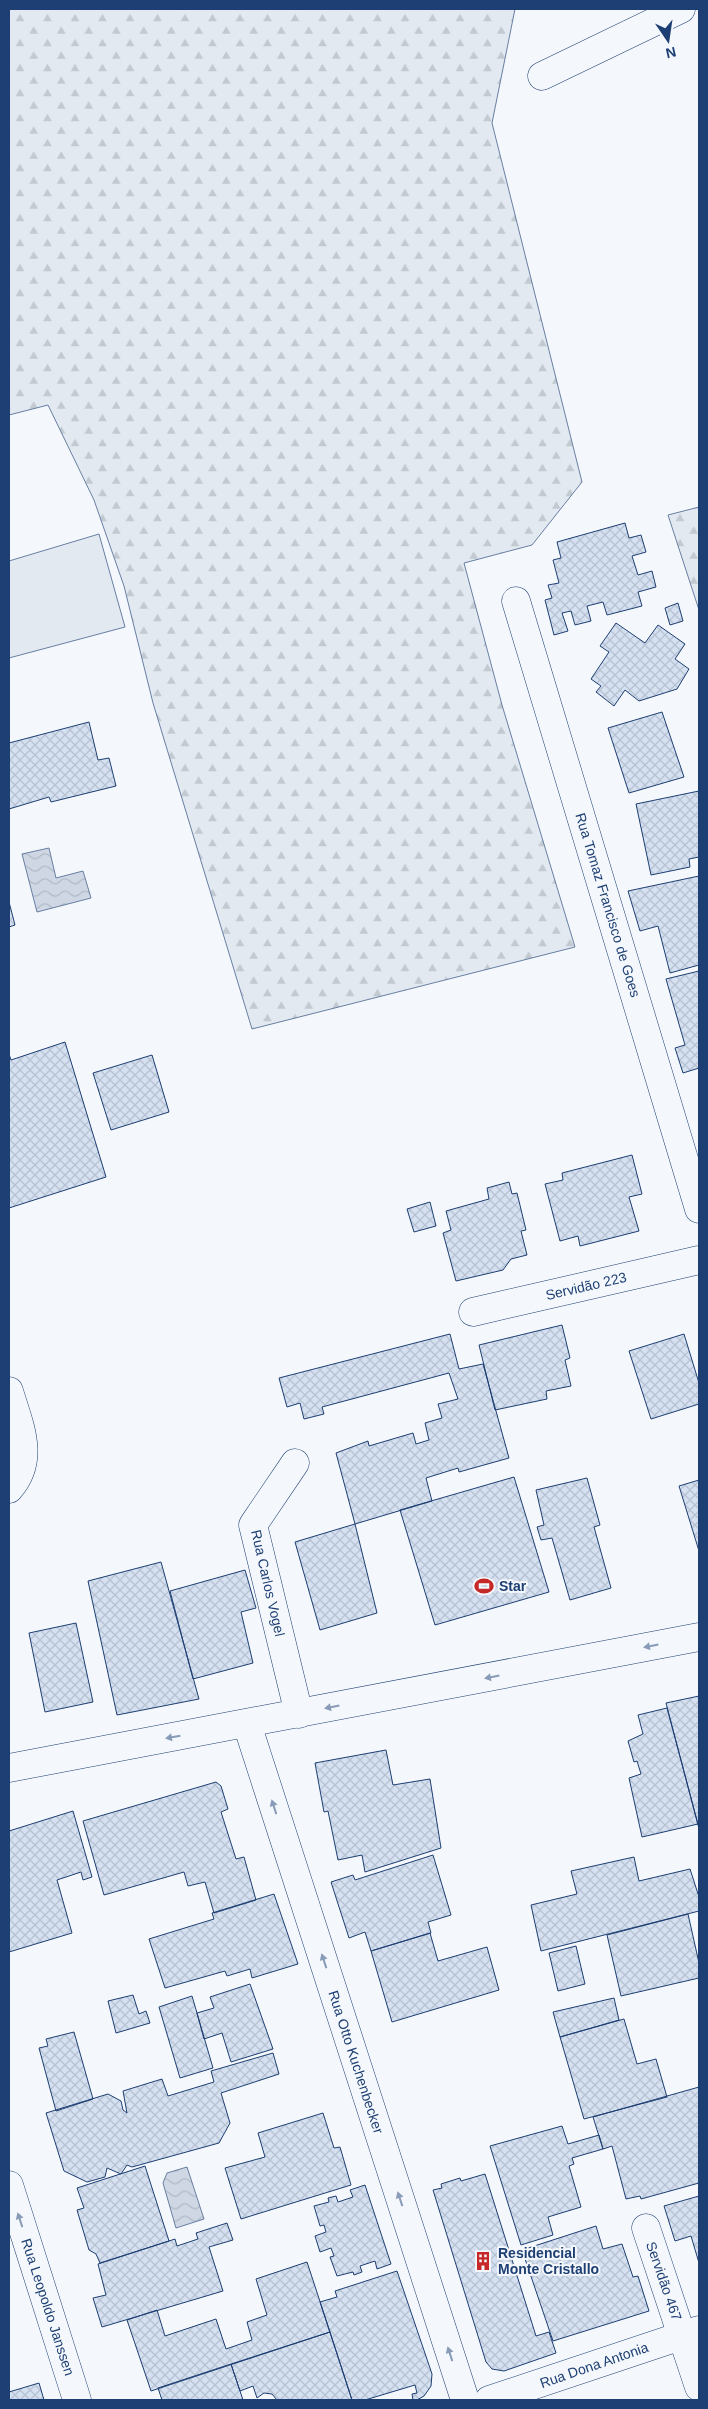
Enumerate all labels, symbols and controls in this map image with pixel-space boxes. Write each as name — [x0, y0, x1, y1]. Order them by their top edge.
north arrow — [643, 15, 693, 65]
text: N — [664, 44, 678, 62]
street label: Rua Tomaz Francisco de Goes — [572, 811, 644, 999]
street label: Servidão 223 — [544, 1269, 628, 1303]
street label: Rua Carlos Vogel — [248, 1528, 288, 1638]
sports icon: Star — [473, 1575, 495, 1597]
place label: Star — [499, 1578, 527, 1594]
one-way arrow — [644, 1642, 659, 1650]
one-way arrow — [483, 1673, 499, 1681]
one-way arrow — [325, 1703, 340, 1711]
one-way arrow — [164, 1734, 180, 1742]
one-way arrow — [269, 1799, 277, 1814]
one-way arrow — [319, 1954, 327, 1969]
street label: Rua Otto Kuchenbecker — [325, 1988, 387, 2136]
one-way arrow — [396, 2192, 404, 2207]
one-way arrow — [16, 2213, 23, 2228]
street label: Rua Leopoldo Janssen — [18, 2236, 78, 2378]
street label: Servidão 467 — [643, 2239, 685, 2323]
place label: Residencial Monte Cristallo — [498, 2245, 599, 2277]
building icon: Residencial Monte Cristallo — [472, 2250, 494, 2272]
street label: Rua Dona Antonia — [538, 2339, 651, 2391]
one-way arrow — [446, 2346, 454, 2361]

